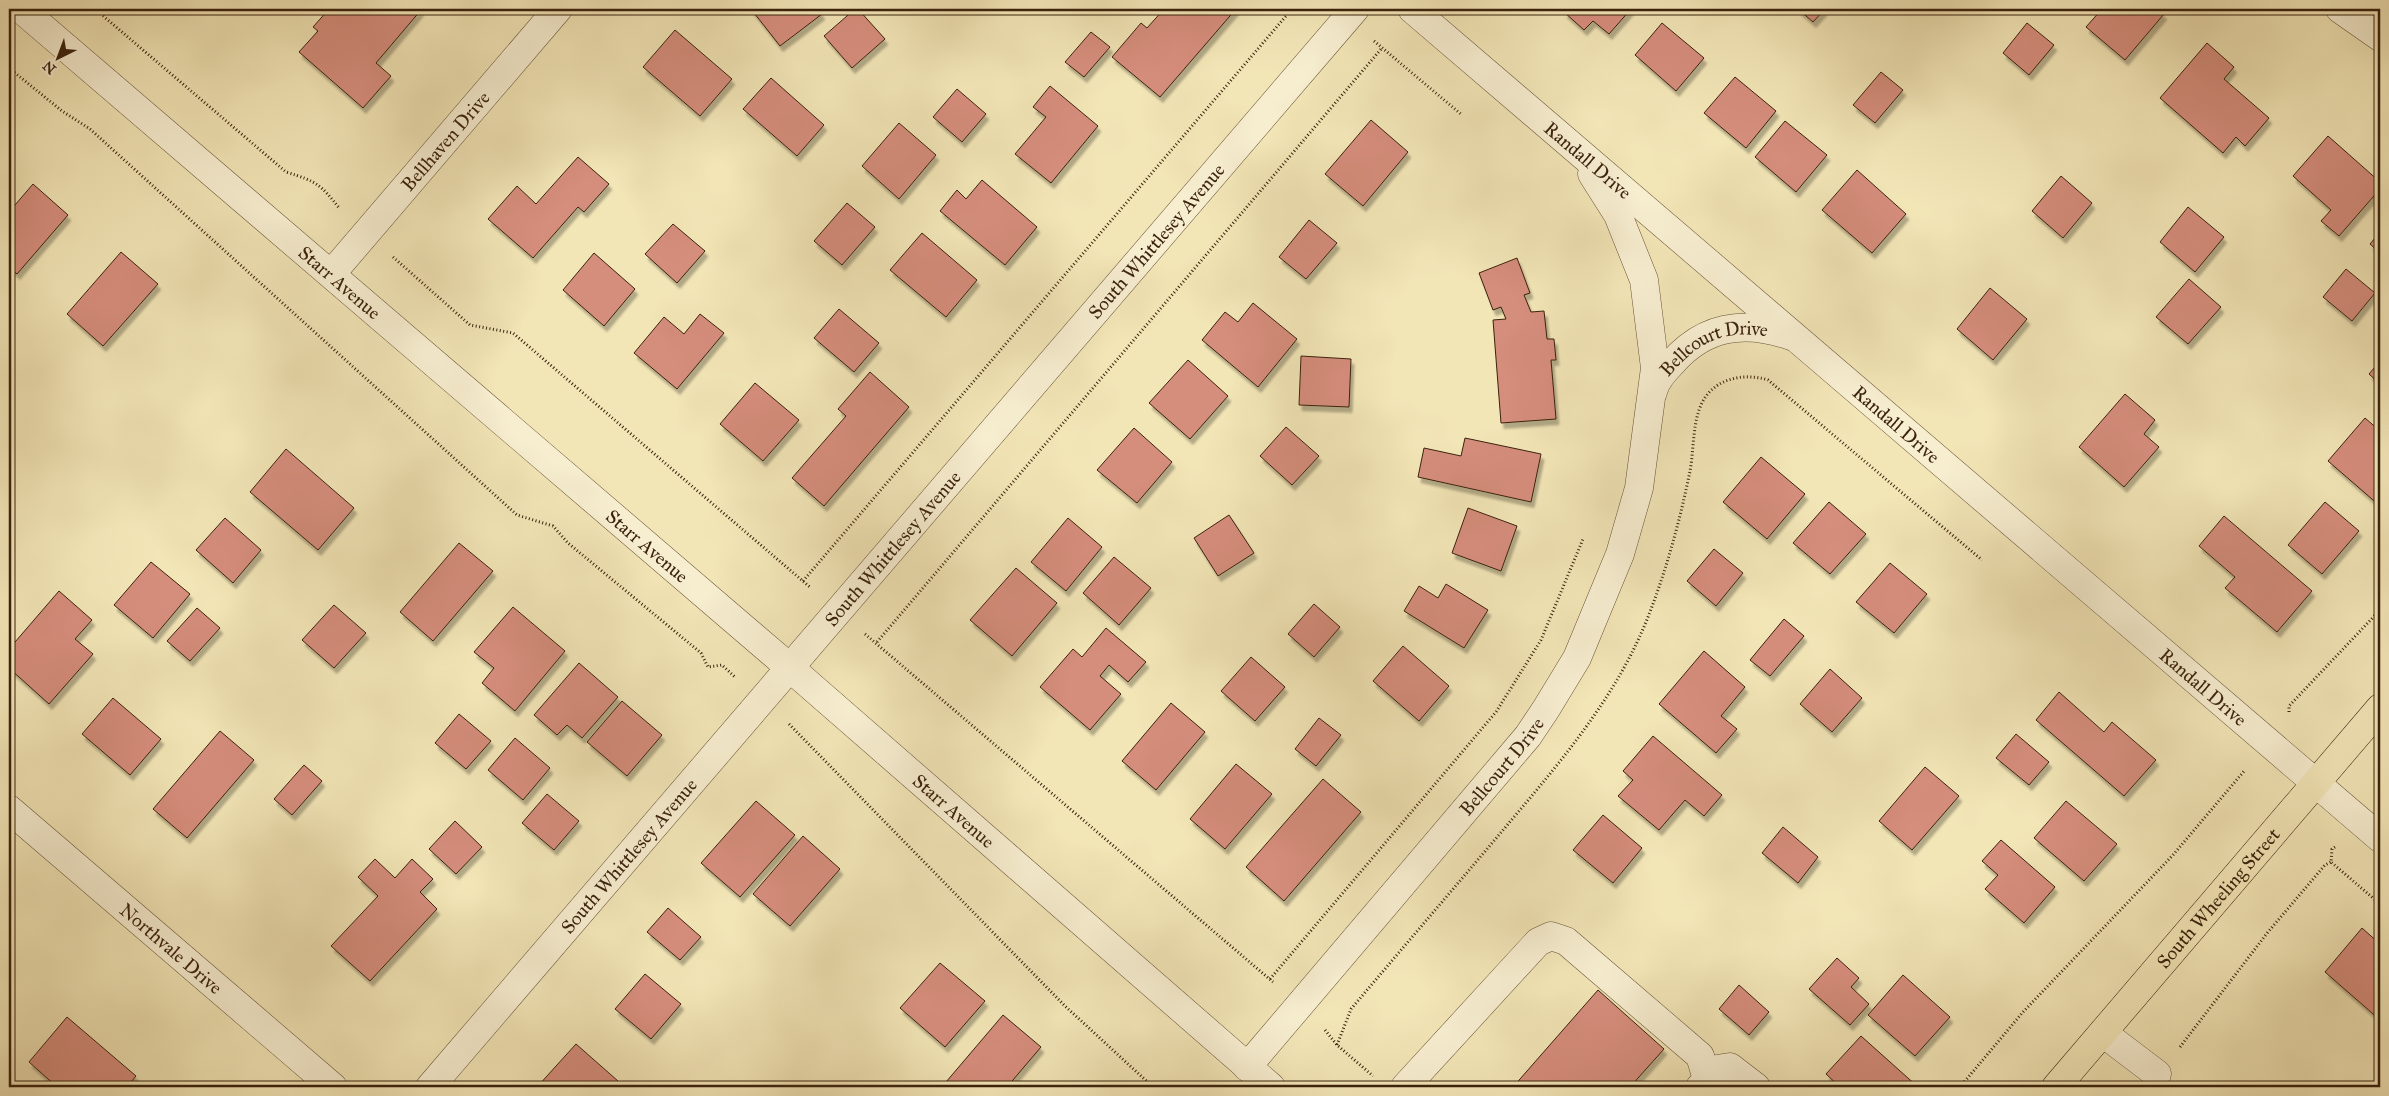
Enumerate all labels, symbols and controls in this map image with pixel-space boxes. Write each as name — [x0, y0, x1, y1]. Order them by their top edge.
north arrow — [32, 32, 82, 82]
text: N — [39, 57, 60, 78]
street label: Bellhaven Drive — [396, 86, 494, 196]
street label: Randall Drive — [1540, 116, 1637, 204]
street label: South Whittlesey Avenue — [1083, 158, 1229, 323]
street label: Starr Avenue — [294, 241, 386, 324]
street label: Bellcourt Drive — [1654, 316, 1770, 380]
street label: Randall Drive — [1848, 380, 1945, 468]
street label: South Whittlesey Avenue — [819, 466, 965, 631]
street label: Starr Avenue — [602, 504, 693, 587]
street label: Randall Drive — [2155, 643, 2252, 731]
street label: Bellcourt Drive — [1454, 713, 1549, 820]
street label: Starr Avenue — [908, 769, 1000, 853]
street label: South Whittlesey Avenue — [556, 773, 702, 938]
street label: South Wheeling Street — [2151, 823, 2284, 973]
street label: Northvale Drive — [115, 898, 227, 999]

